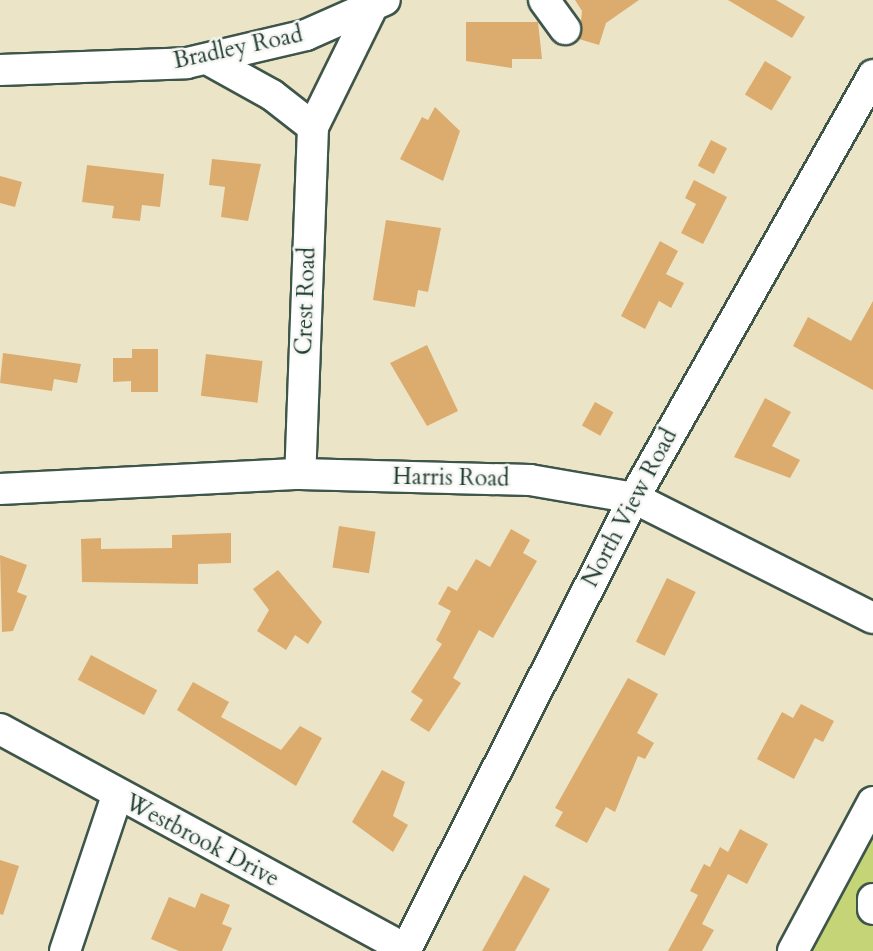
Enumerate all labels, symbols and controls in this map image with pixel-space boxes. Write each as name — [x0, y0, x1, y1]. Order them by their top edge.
street label: Bradley Road — [171, 21, 305, 75]
street label: Crest Road — [290, 246, 322, 356]
street label: North View Road — [577, 424, 683, 592]
street label: Harris Road — [392, 463, 510, 493]
street label: Westbrook Drive — [120, 789, 284, 893]

